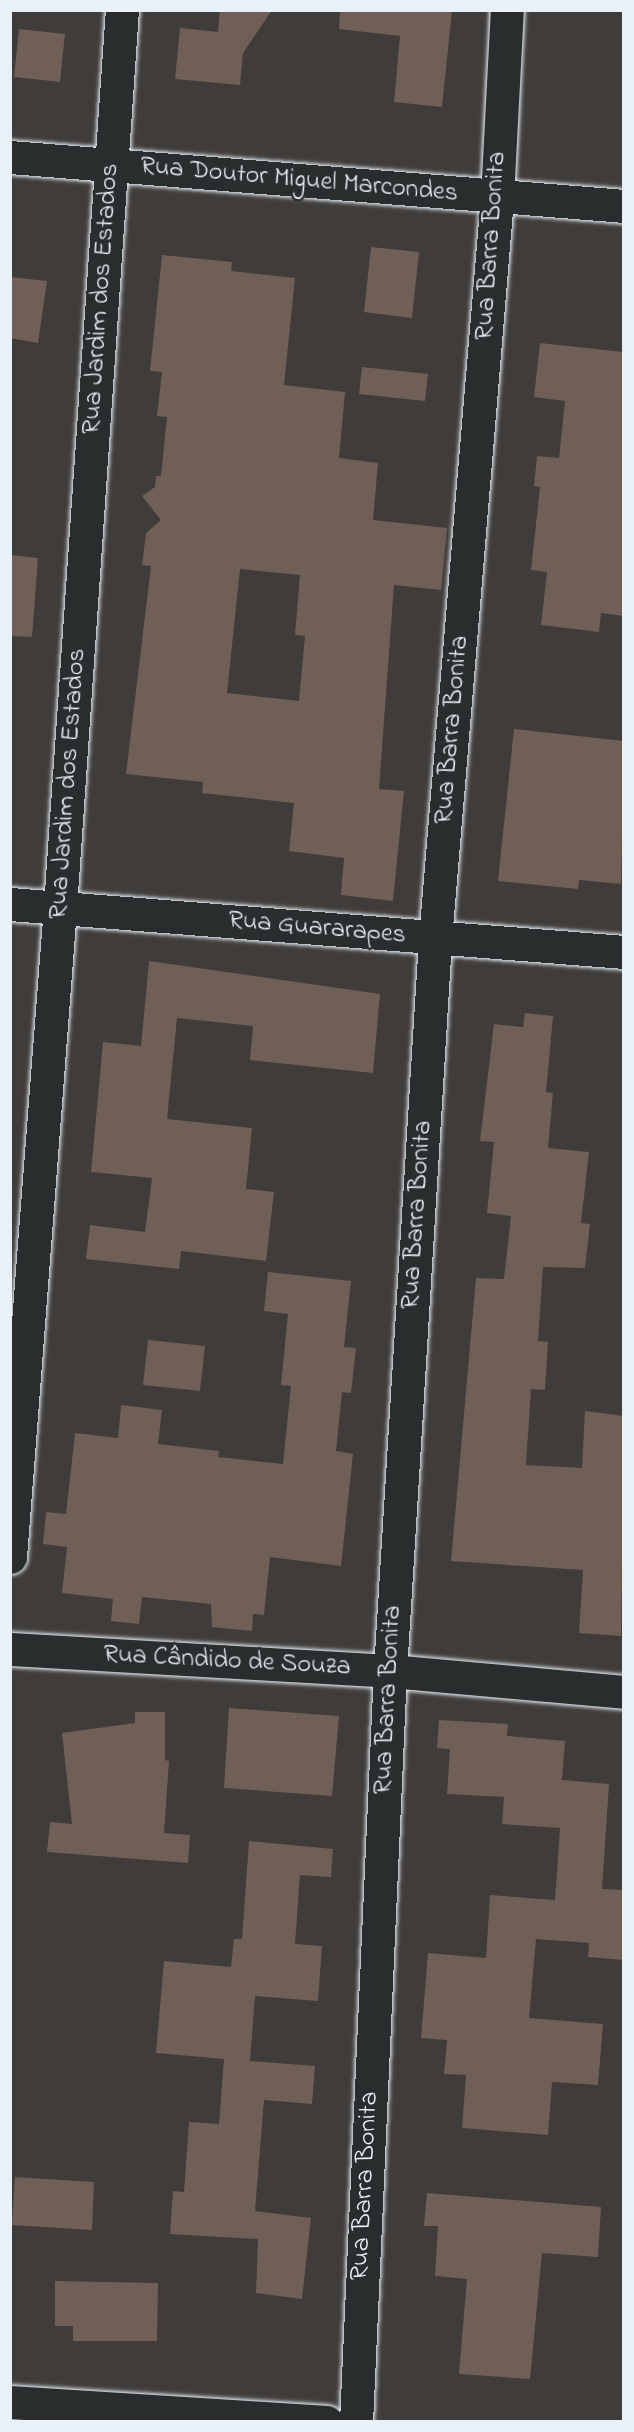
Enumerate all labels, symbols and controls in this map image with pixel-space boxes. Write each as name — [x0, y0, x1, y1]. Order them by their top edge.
street label: Rua Barra Bonita — [470, 151, 514, 341]
street label: Rua Doutor Miguel Marcondes — [139, 152, 459, 210]
street label: Rua Jardim dos Estados — [77, 163, 127, 435]
street label: Rua Barra Bonita — [429, 634, 477, 826]
street label: Rua Jardim dos Estados — [44, 648, 94, 920]
street label: Rua Guararapes — [227, 906, 407, 952]
street label: Rua Barra Bonita — [396, 1120, 440, 1310]
street label: Rua Barra Bonita — [368, 1605, 410, 1795]
street label: Rua Cândido de Souza — [103, 1640, 351, 1684]
street label: Rua Barra Bonita — [345, 2091, 387, 2281]

